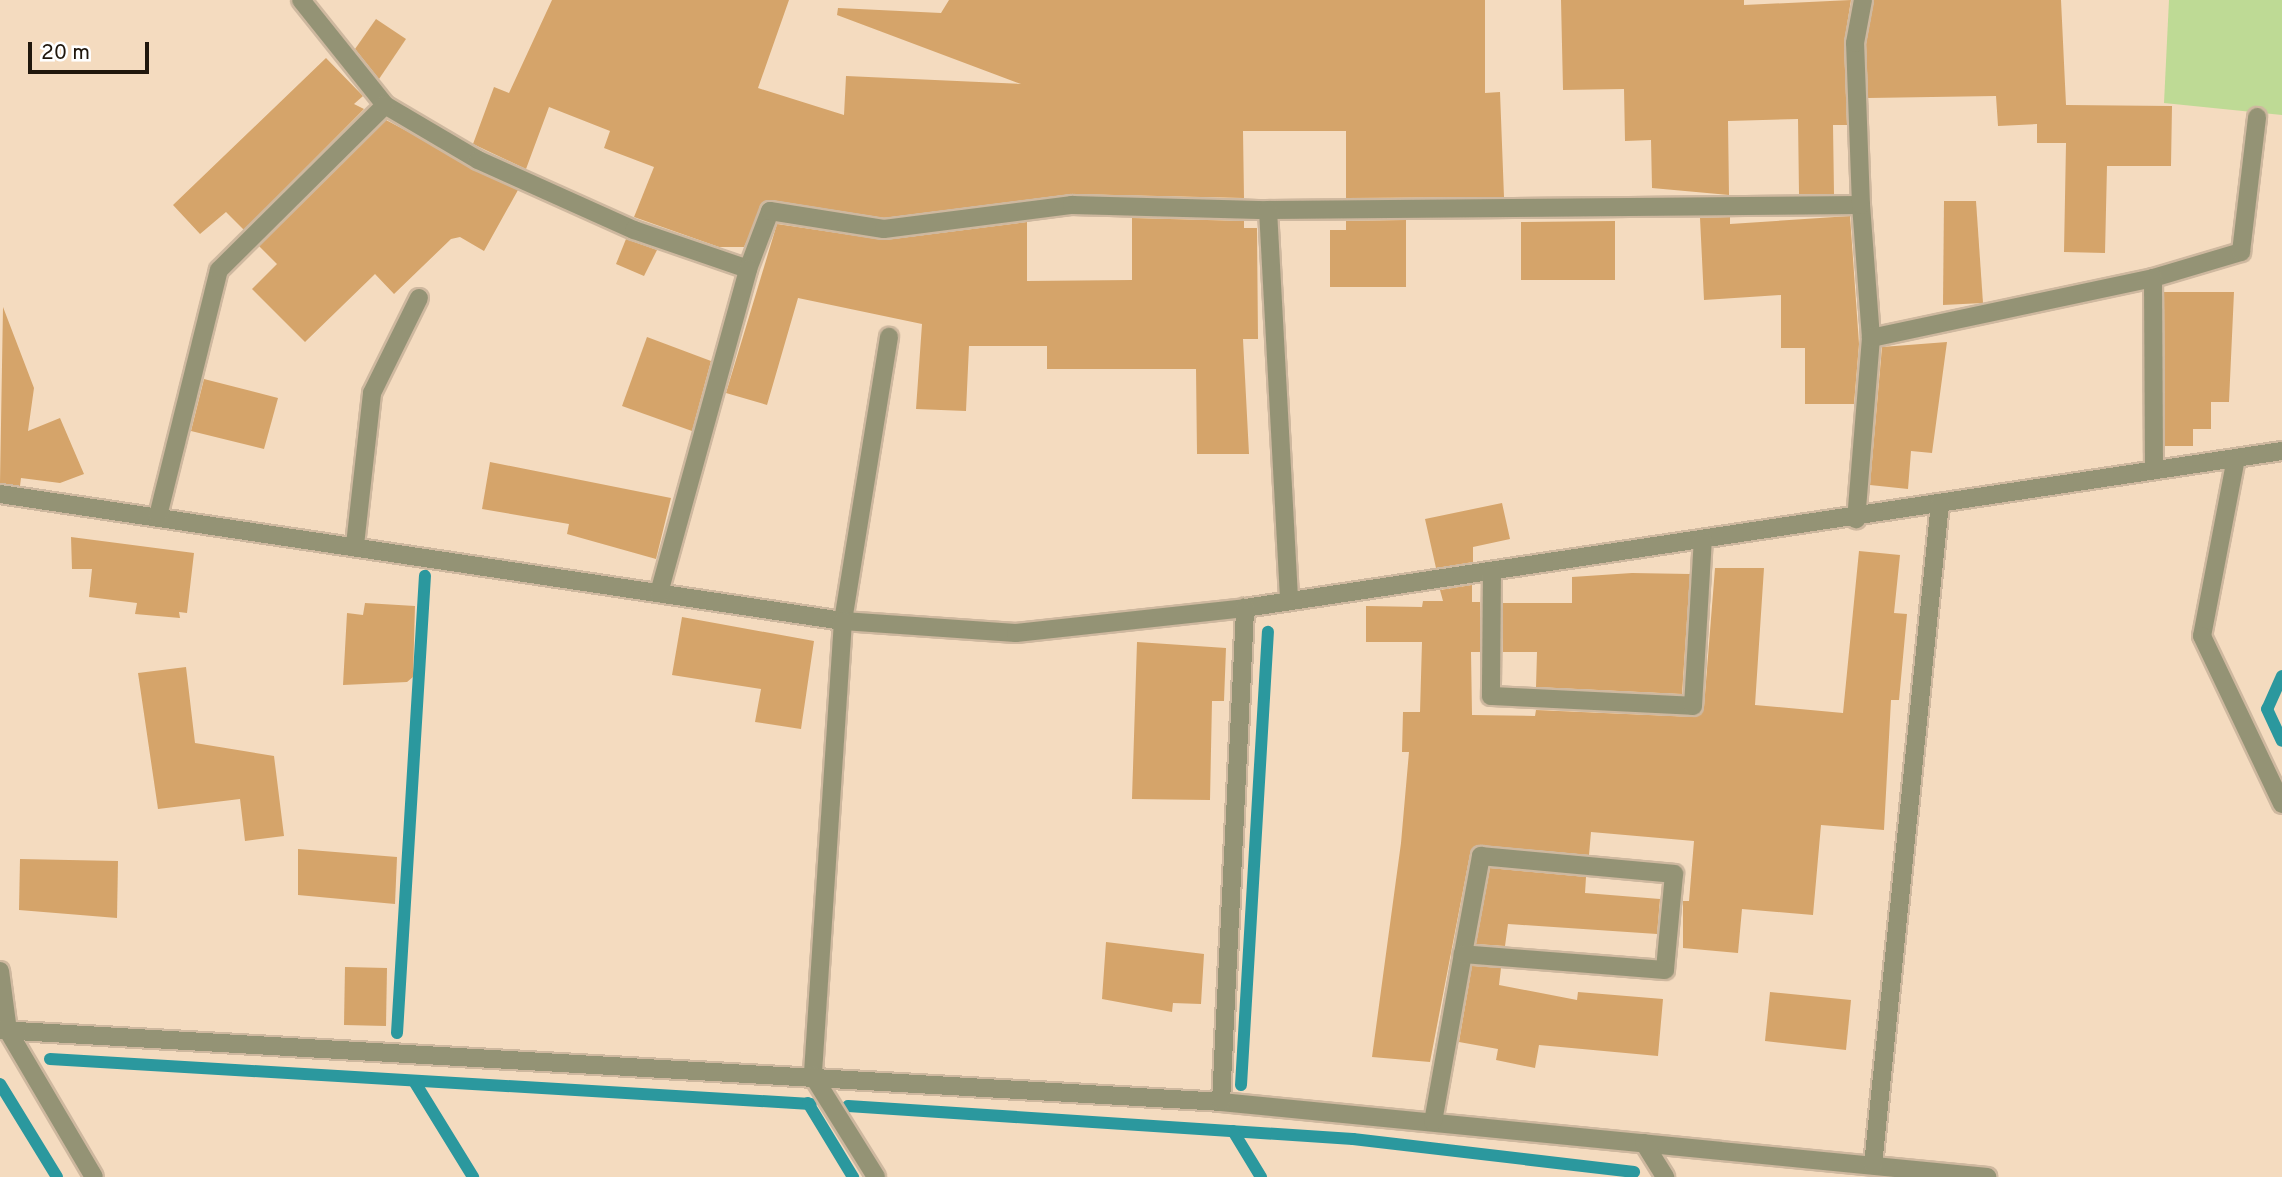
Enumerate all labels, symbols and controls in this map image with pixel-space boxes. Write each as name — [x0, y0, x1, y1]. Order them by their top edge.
scale bar — [32, 28, 152, 72]
text: 20 m — [41, 40, 90, 67]

